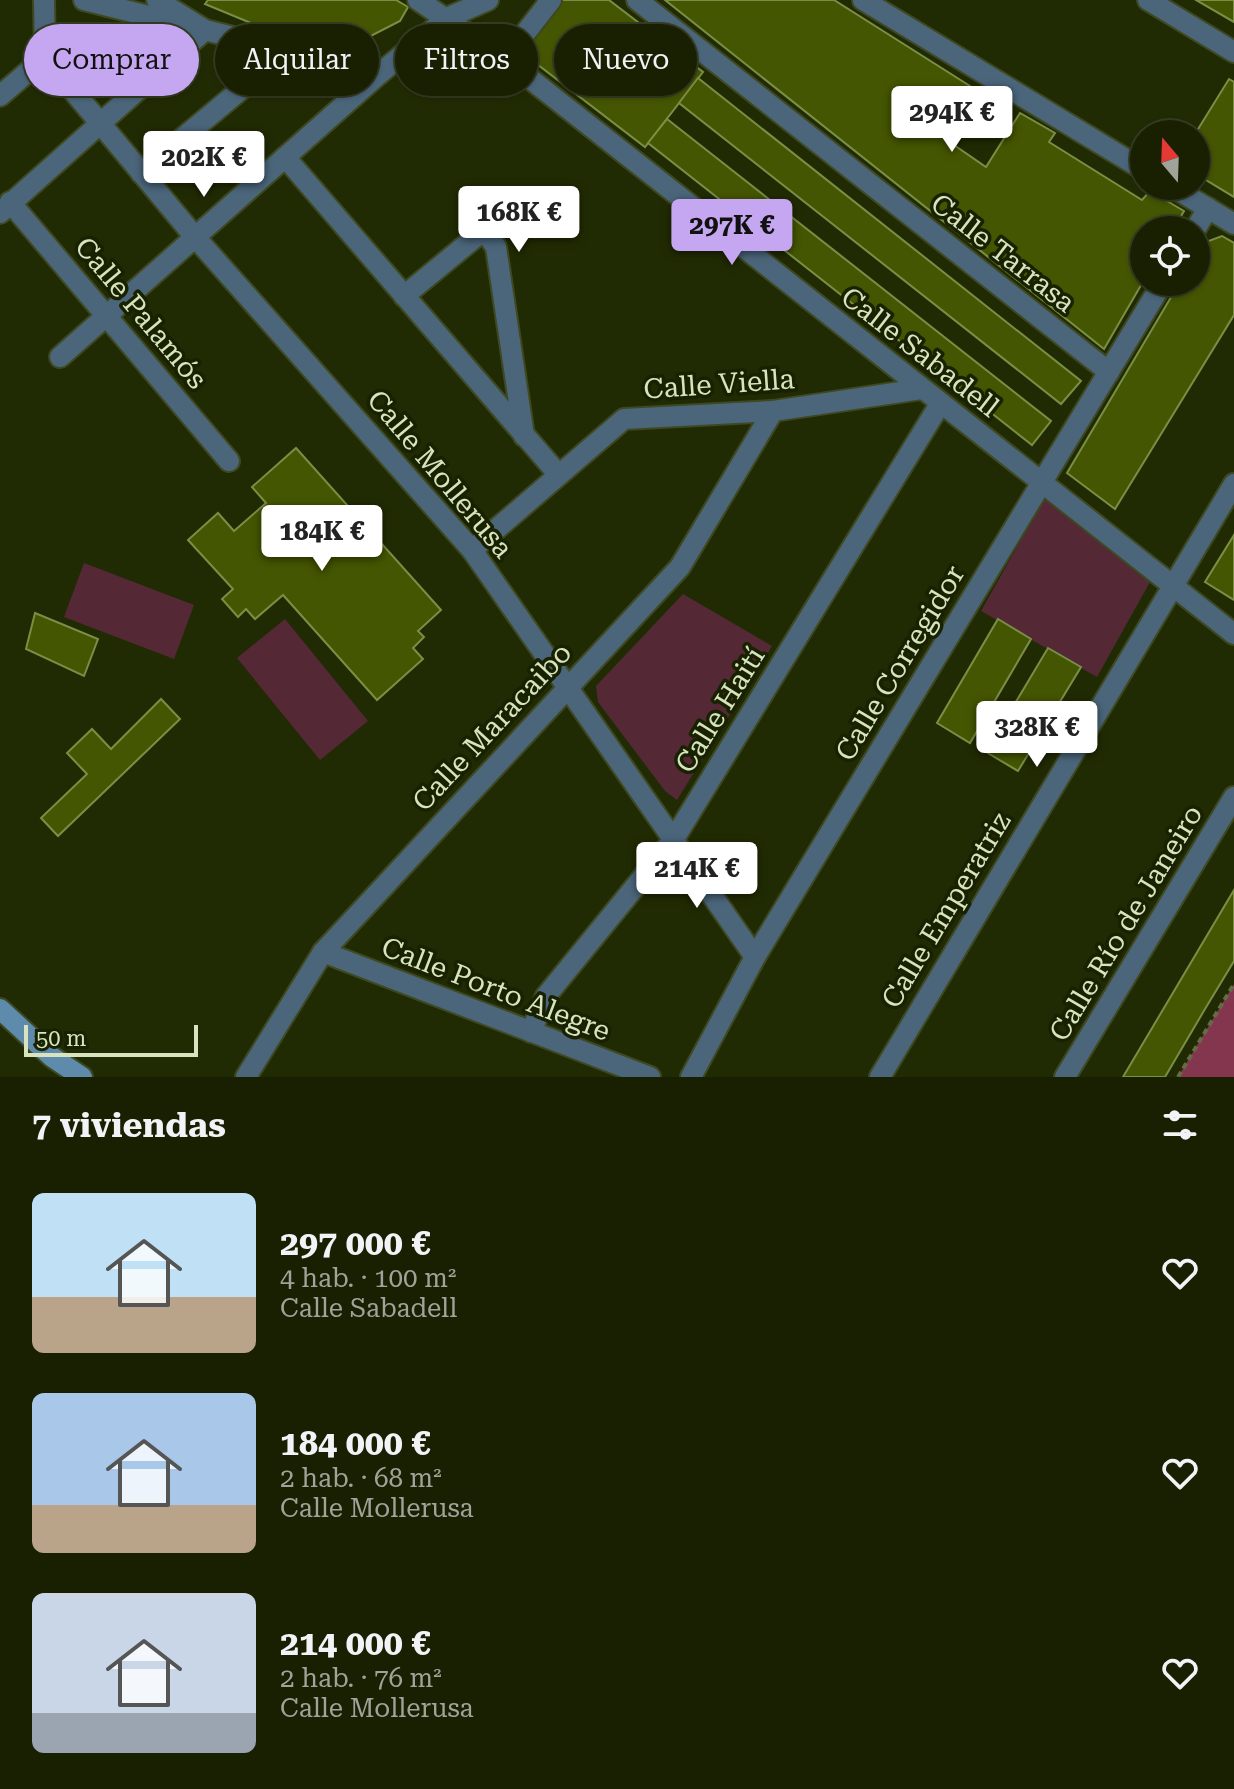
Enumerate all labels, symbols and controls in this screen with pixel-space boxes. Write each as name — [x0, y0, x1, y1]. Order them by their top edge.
chip: Comprar — [24, 24, 199, 96]
chip: Alquilar — [215, 24, 379, 96]
chip: Filtros — [395, 24, 538, 96]
chip: Nuevo — [554, 24, 697, 96]
pin: 294K € — [887, 86, 1017, 154]
text: 294K € — [909, 97, 995, 127]
north arrow — [1130, 120, 1210, 200]
map controls — [1130, 120, 1210, 296]
pin: 202K € — [139, 131, 269, 199]
text: 202K € — [161, 142, 247, 172]
pin: 168K € — [454, 186, 584, 254]
street label: Calle Tarrasa — [925, 187, 1081, 319]
text: 168K € — [476, 197, 562, 227]
pin: 297K € — [667, 199, 797, 267]
text: 297K € — [689, 210, 775, 240]
button: locate — [1130, 216, 1210, 296]
street label: Calle Palamós — [68, 231, 214, 395]
street label: Calle Sabadell — [835, 280, 1006, 424]
street label: Calle Viella — [642, 362, 796, 406]
street label: Calle Mollerusa — [360, 383, 520, 565]
pin: 184K € — [257, 505, 387, 573]
text: 184K € — [279, 516, 365, 546]
street label: Calle Corregidor — [829, 559, 971, 767]
street label: Calle Maracaibo — [406, 636, 578, 818]
street label: Calle Haití — [669, 641, 772, 779]
pin: 328K € — [972, 701, 1102, 769]
text: 328K € — [994, 712, 1080, 742]
street label: Calle Río de Janeiro — [1043, 799, 1209, 1047]
street label: Calle Emperatriz — [875, 806, 1017, 1014]
pin: 214K € — [632, 842, 762, 910]
text: 214K € — [654, 853, 740, 883]
street label: Calle Porto Alegre — [377, 930, 615, 1048]
scale bar — [24, 1021, 198, 1057]
text: 50 m — [36, 1026, 86, 1051]
icon: filters — [1158, 1103, 1202, 1147]
text: 7 viviendas — [32, 1105, 226, 1145]
text: 297 000 € — [280, 1223, 430, 1263]
icon: home — [96, 1225, 192, 1321]
icon: heart — [1158, 1251, 1202, 1295]
text: 4 hab. · 100 m² — [280, 1263, 456, 1293]
text: Calle Sabadell — [280, 1293, 457, 1323]
text: 184 000 € — [280, 1423, 430, 1463]
icon: home — [96, 1425, 192, 1521]
icon: heart — [1158, 1451, 1202, 1495]
text: 2 hab. · 68 m² — [280, 1463, 442, 1493]
text: Calle Mollerusa — [280, 1493, 474, 1523]
text: 214 000 € — [280, 1623, 430, 1663]
icon: home — [96, 1625, 192, 1721]
icon: heart — [1158, 1651, 1202, 1695]
text: 2 hab. · 76 m² — [280, 1663, 442, 1693]
text: Calle Mollerusa — [280, 1693, 474, 1723]

